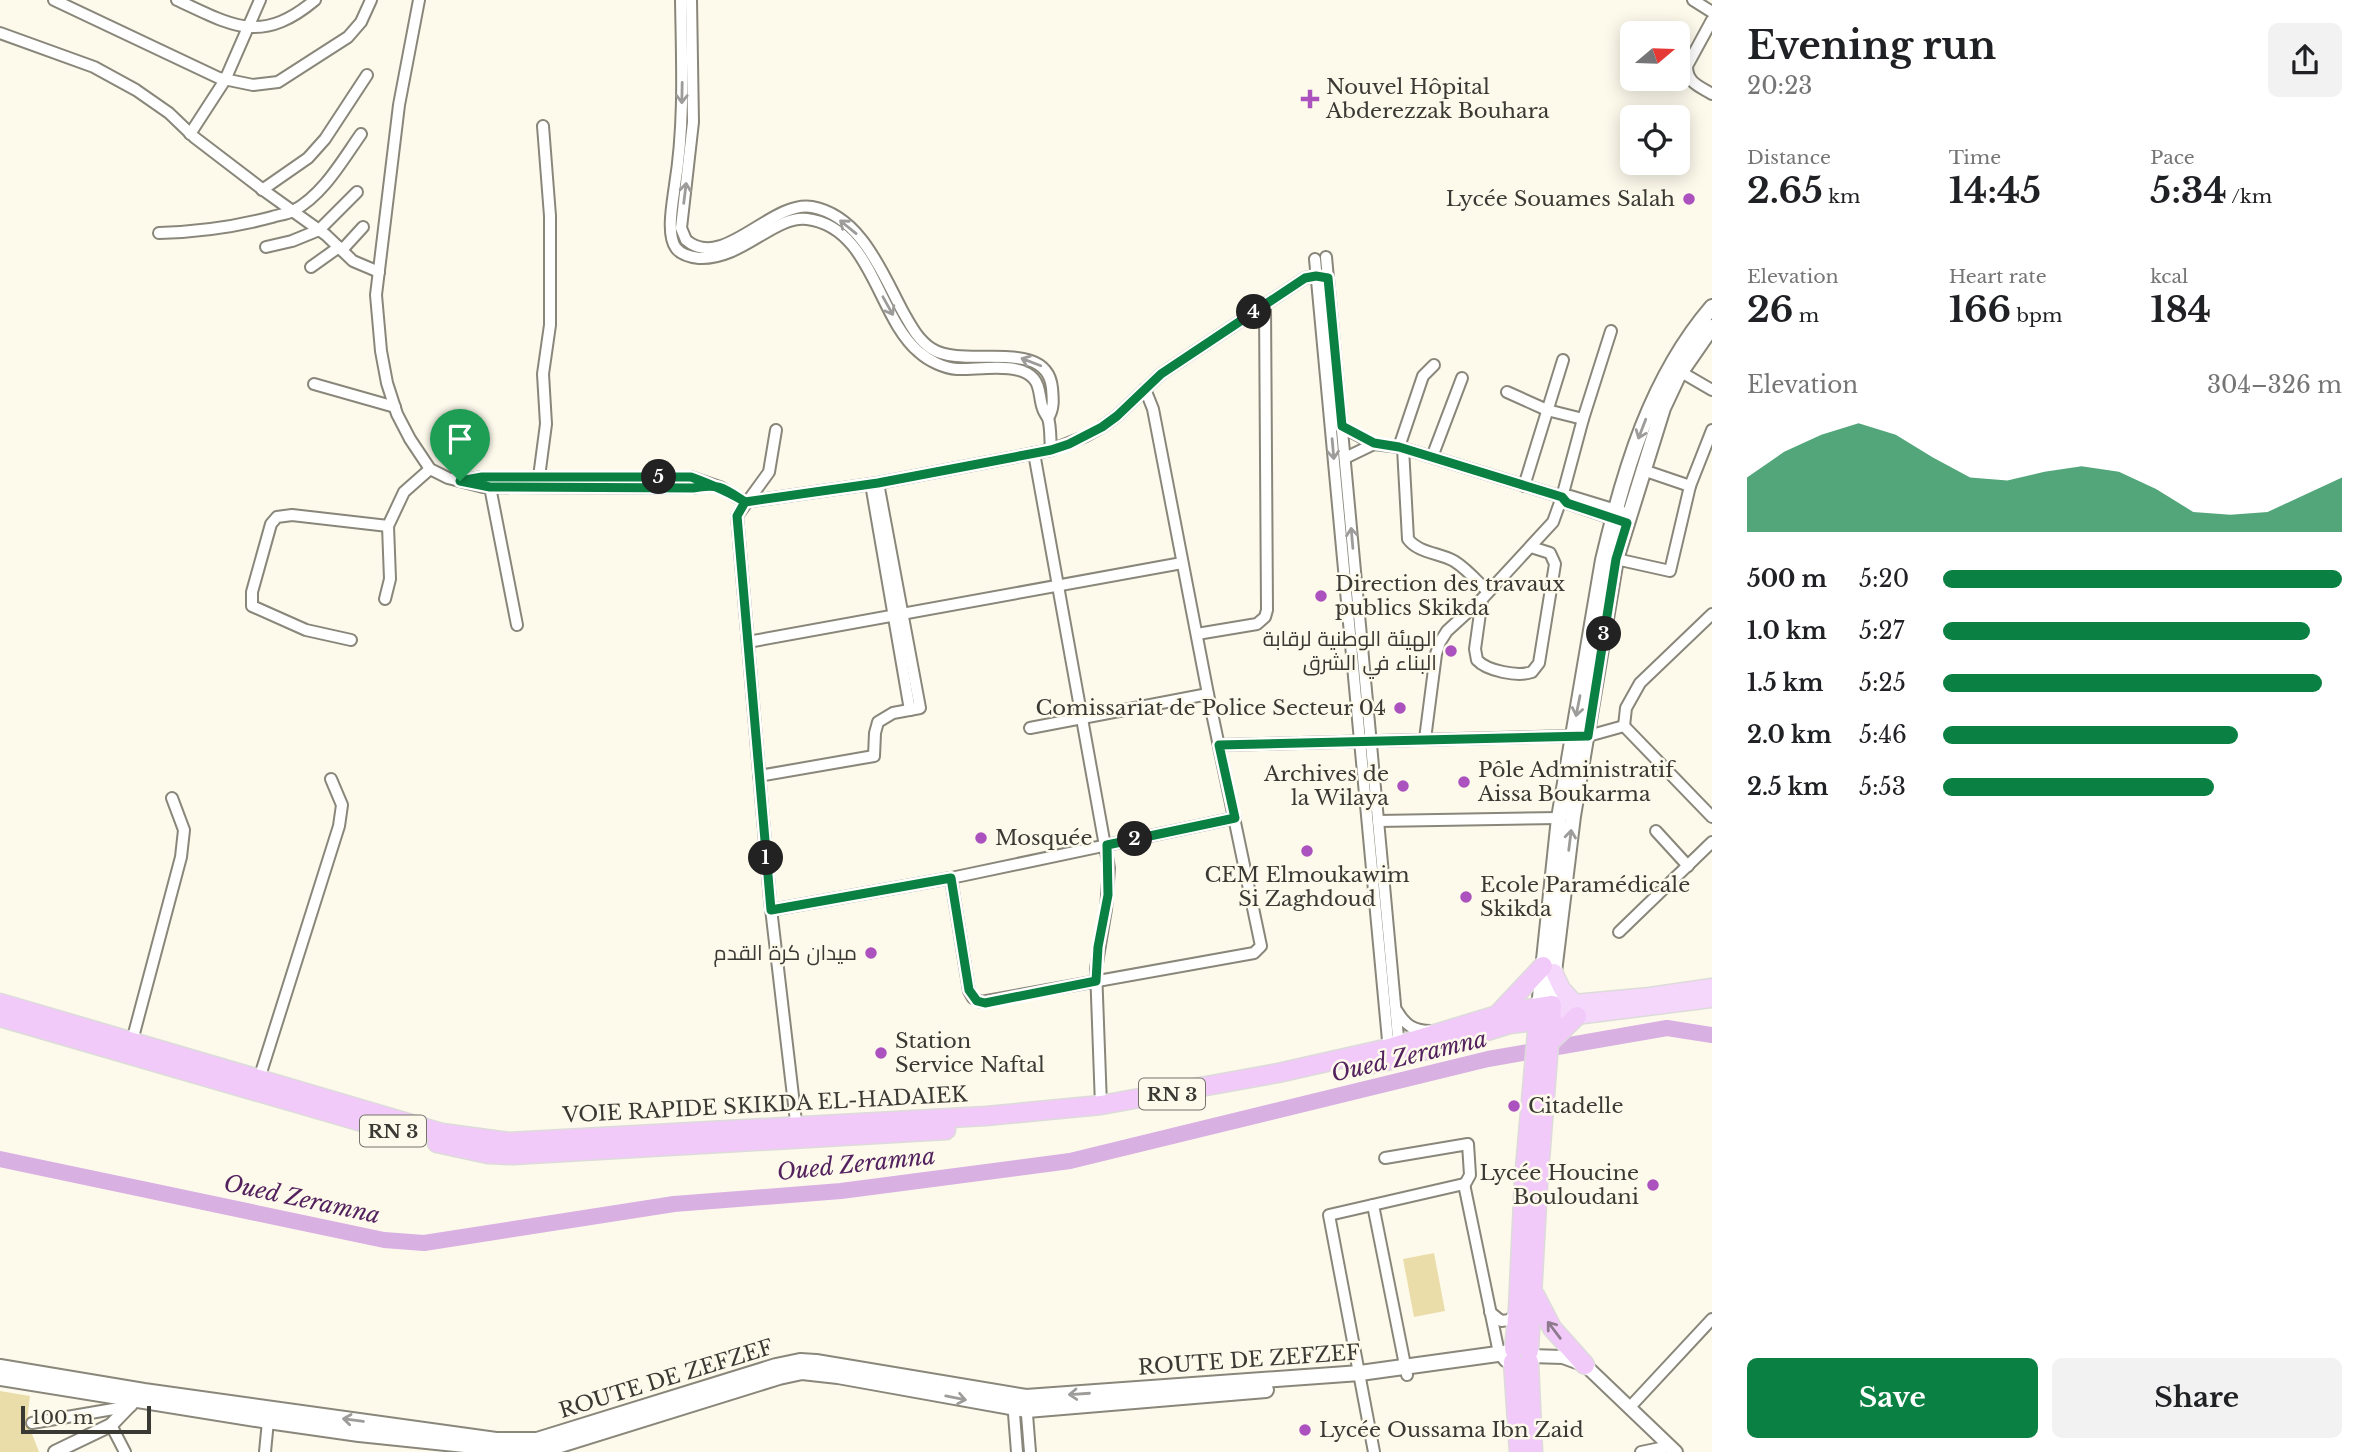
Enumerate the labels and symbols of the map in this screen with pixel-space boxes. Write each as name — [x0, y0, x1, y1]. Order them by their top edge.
north arrow — [1620, 21, 1690, 91]
place label: Nouvel Hôpital Abderezzak Bouhara — [1325, 74, 1550, 124]
one-way arrow — [675, 81, 689, 104]
marker: Nouvel Hôpital Abderezzak Bouhara — [1300, 89, 1320, 109]
one-way arrow — [679, 183, 692, 205]
place label: Lycée Souames Salah — [1446, 186, 1675, 212]
marker: Lycée Souames Salah — [1681, 191, 1697, 207]
one-way arrow — [839, 219, 857, 235]
pin: 4 — [1236, 294, 1272, 330]
one-way arrow — [882, 295, 895, 316]
one-way arrow — [1021, 355, 1042, 367]
pin — [430, 409, 490, 481]
one-way arrow — [1634, 418, 1647, 439]
one-way arrow — [1327, 437, 1340, 460]
pin: 5 — [642, 460, 676, 494]
one-way arrow — [1345, 527, 1358, 550]
place label: Direction des travaux publics Skikda — [1335, 571, 1565, 621]
marker: Direction des travaux publics Skikda — [1313, 588, 1329, 604]
pin: 3 — [1586, 616, 1622, 652]
place label: الهيئة الوطنية لرقابة البناء في الشرق — [1263, 626, 1437, 679]
marker: الهيئة الوطنية لرقابة البناء في الشرق — [1443, 643, 1459, 659]
one-way arrow — [1570, 694, 1584, 717]
place label: Comissariat de Police Secteur 04 — [1036, 695, 1386, 721]
marker: Comissariat de Police Secteur 04 — [1392, 700, 1408, 716]
place label: Pôle Administratif Aissa Boukarma — [1477, 757, 1676, 807]
place label: Archives de la Wilaya — [1263, 761, 1389, 811]
marker: Pôle Administratif Aissa Boukarma — [1456, 774, 1472, 790]
marker: Archives de la Wilaya — [1395, 778, 1411, 794]
pin: 2 — [1118, 822, 1152, 856]
place label: Mosquée — [995, 825, 1092, 851]
one-way arrow — [1564, 829, 1577, 852]
marker: Mosquée — [973, 830, 989, 846]
pin: 1 — [748, 840, 784, 876]
marker: CEM Elmoukawim Si Zaghdoud — [1299, 843, 1315, 859]
place label: CEM Elmoukawim Si Zaghdoud — [1204, 862, 1410, 912]
place label: Ecole Paramédicale Skikda — [1480, 872, 1690, 922]
marker: Ecole Paramédicale Skikda — [1458, 889, 1474, 905]
place label: ميدان كرة القدم — [714, 940, 857, 967]
marker: ميدان كرة القدم — [863, 945, 879, 961]
water label: Oued Zeramna — [1328, 1024, 1490, 1088]
place label: Station Service Naftal — [895, 1028, 1045, 1078]
marker: Station Service Naftal — [873, 1045, 889, 1061]
road number: RN 3 — [1139, 1078, 1205, 1110]
street label: VOIE RAPIDE SKIKDA EL-HADAIEK — [561, 1081, 969, 1129]
place label: Citadelle — [1528, 1093, 1623, 1119]
marker: Citadelle — [1506, 1098, 1522, 1114]
road number: RN 3 — [360, 1116, 426, 1147]
water label: Oued Zeramna — [775, 1142, 937, 1186]
place label: Lycée Houcine Bouloudani — [1479, 1160, 1639, 1210]
water label: Oued Zeramna — [221, 1169, 383, 1229]
marker: Lycée Houcine Bouloudani — [1645, 1177, 1661, 1193]
one-way arrow — [1546, 1321, 1561, 1339]
street label: ROUTE DE ZEFZEF — [556, 1334, 776, 1424]
street label: ROUTE DE ZEFZEF — [1137, 1339, 1361, 1381]
one-way arrow — [1068, 1388, 1090, 1401]
one-way arrow — [944, 1391, 967, 1405]
scale bar — [21, 1403, 150, 1435]
one-way arrow — [342, 1413, 365, 1426]
place label: Lycée Oussama Ibn Zaid — [1319, 1417, 1584, 1443]
marker: Lycée Oussama Ibn Zaid — [1297, 1422, 1313, 1438]

